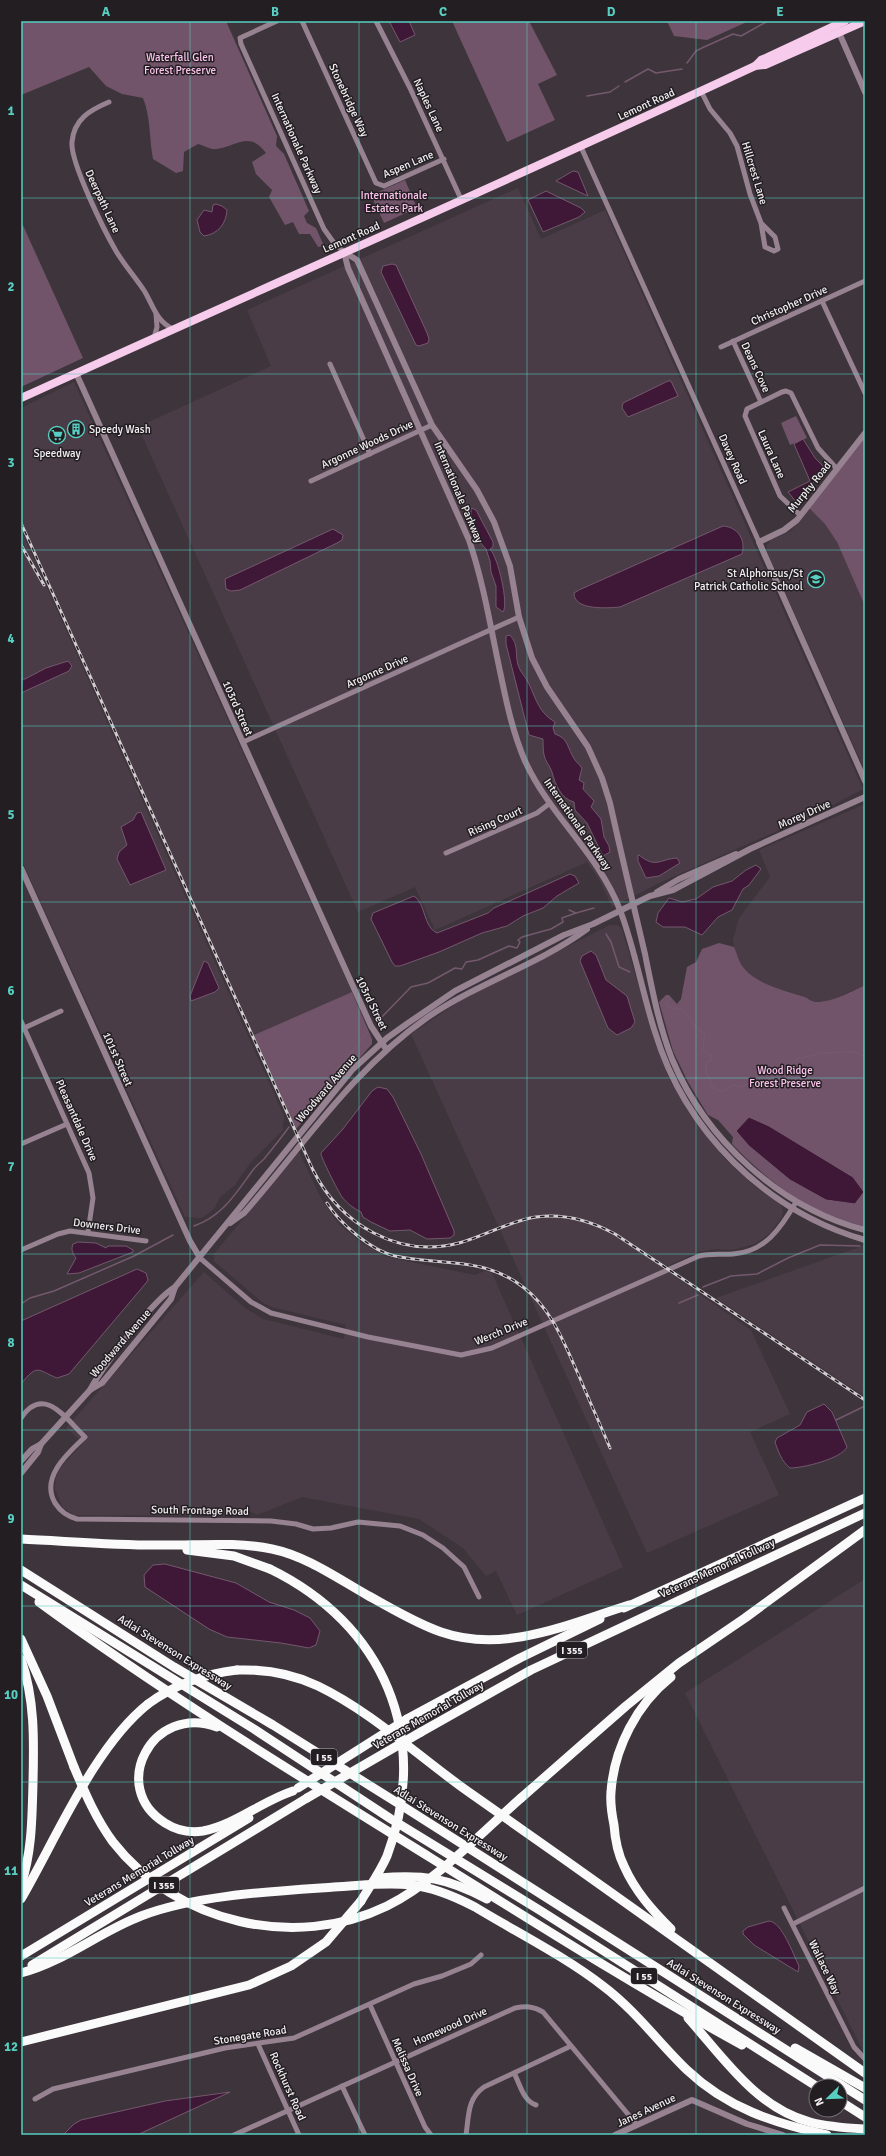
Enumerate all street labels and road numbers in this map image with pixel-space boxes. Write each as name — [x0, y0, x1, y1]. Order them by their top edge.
street label: Stonebridge Way — [326, 62, 372, 140]
street label: Naples Lane — [411, 76, 447, 134]
street label: Lemont Road — [616, 86, 677, 123]
street label: Internationale Parkway — [268, 91, 325, 196]
street label: Hillcrest Lane — [739, 140, 770, 206]
street label: Aspen Lane — [381, 148, 436, 181]
street label: Deerpath Lane — [82, 167, 123, 235]
street label: Lemont Road — [321, 219, 382, 256]
street label: Christopher Drive — [749, 283, 830, 328]
street label: Deans Cove — [738, 340, 773, 394]
street label: Argonne Woods Drive — [319, 417, 415, 472]
street label: Laura Lane — [755, 428, 788, 481]
street label: Davey Road — [716, 432, 749, 487]
street label: Internationale Parkway — [431, 440, 486, 546]
street label: Murphy Road — [785, 459, 834, 515]
street label: Argonne Drive — [344, 652, 410, 691]
street label: 103rd Street — [220, 679, 255, 738]
street label: Internationale Parkway — [541, 776, 615, 873]
street label: Morey Drive — [776, 797, 832, 832]
street label: Rising Court — [466, 804, 524, 839]
street label: 103rd Street — [353, 974, 390, 1033]
street label: 101st Street — [100, 1030, 135, 1088]
street label: Woodward Avenue — [293, 1052, 360, 1125]
street label: Pleasantdale Drive — [53, 1078, 100, 1163]
street label: Downers Drive — [72, 1216, 142, 1237]
street label: Woodward Avenue — [87, 1307, 154, 1380]
street label: Werch Drive — [473, 1315, 530, 1348]
street label: South Frontage Road — [151, 1503, 249, 1518]
street label: Veterans Memorial Tollway — [658, 1536, 778, 1601]
street label: Adlai Stevenson Expressway — [115, 1612, 235, 1693]
road number: I 355 — [557, 1642, 587, 1658]
street label: Veterans Memorial Tollway — [371, 1678, 487, 1752]
road number: I 55 — [311, 1749, 337, 1765]
street label: Adlai Stevenson Expressway — [391, 1783, 511, 1864]
street label: Veterans Memorial Tollway — [82, 1833, 197, 1909]
road number: I 355 — [149, 1877, 179, 1893]
street label: Wallace Way — [806, 1938, 844, 1997]
street label: Adlai Stevenson Expressway — [664, 1956, 784, 2037]
road number: I 55 — [631, 1968, 657, 1984]
street label: Homewood Drive — [411, 2004, 489, 2049]
street label: Stonegate Road — [213, 2023, 288, 2048]
street label: Melissa Drive — [389, 2036, 426, 2099]
street label: Rockhurst Road — [267, 2050, 309, 2123]
street label: Janes Avenue — [615, 2091, 678, 2130]

